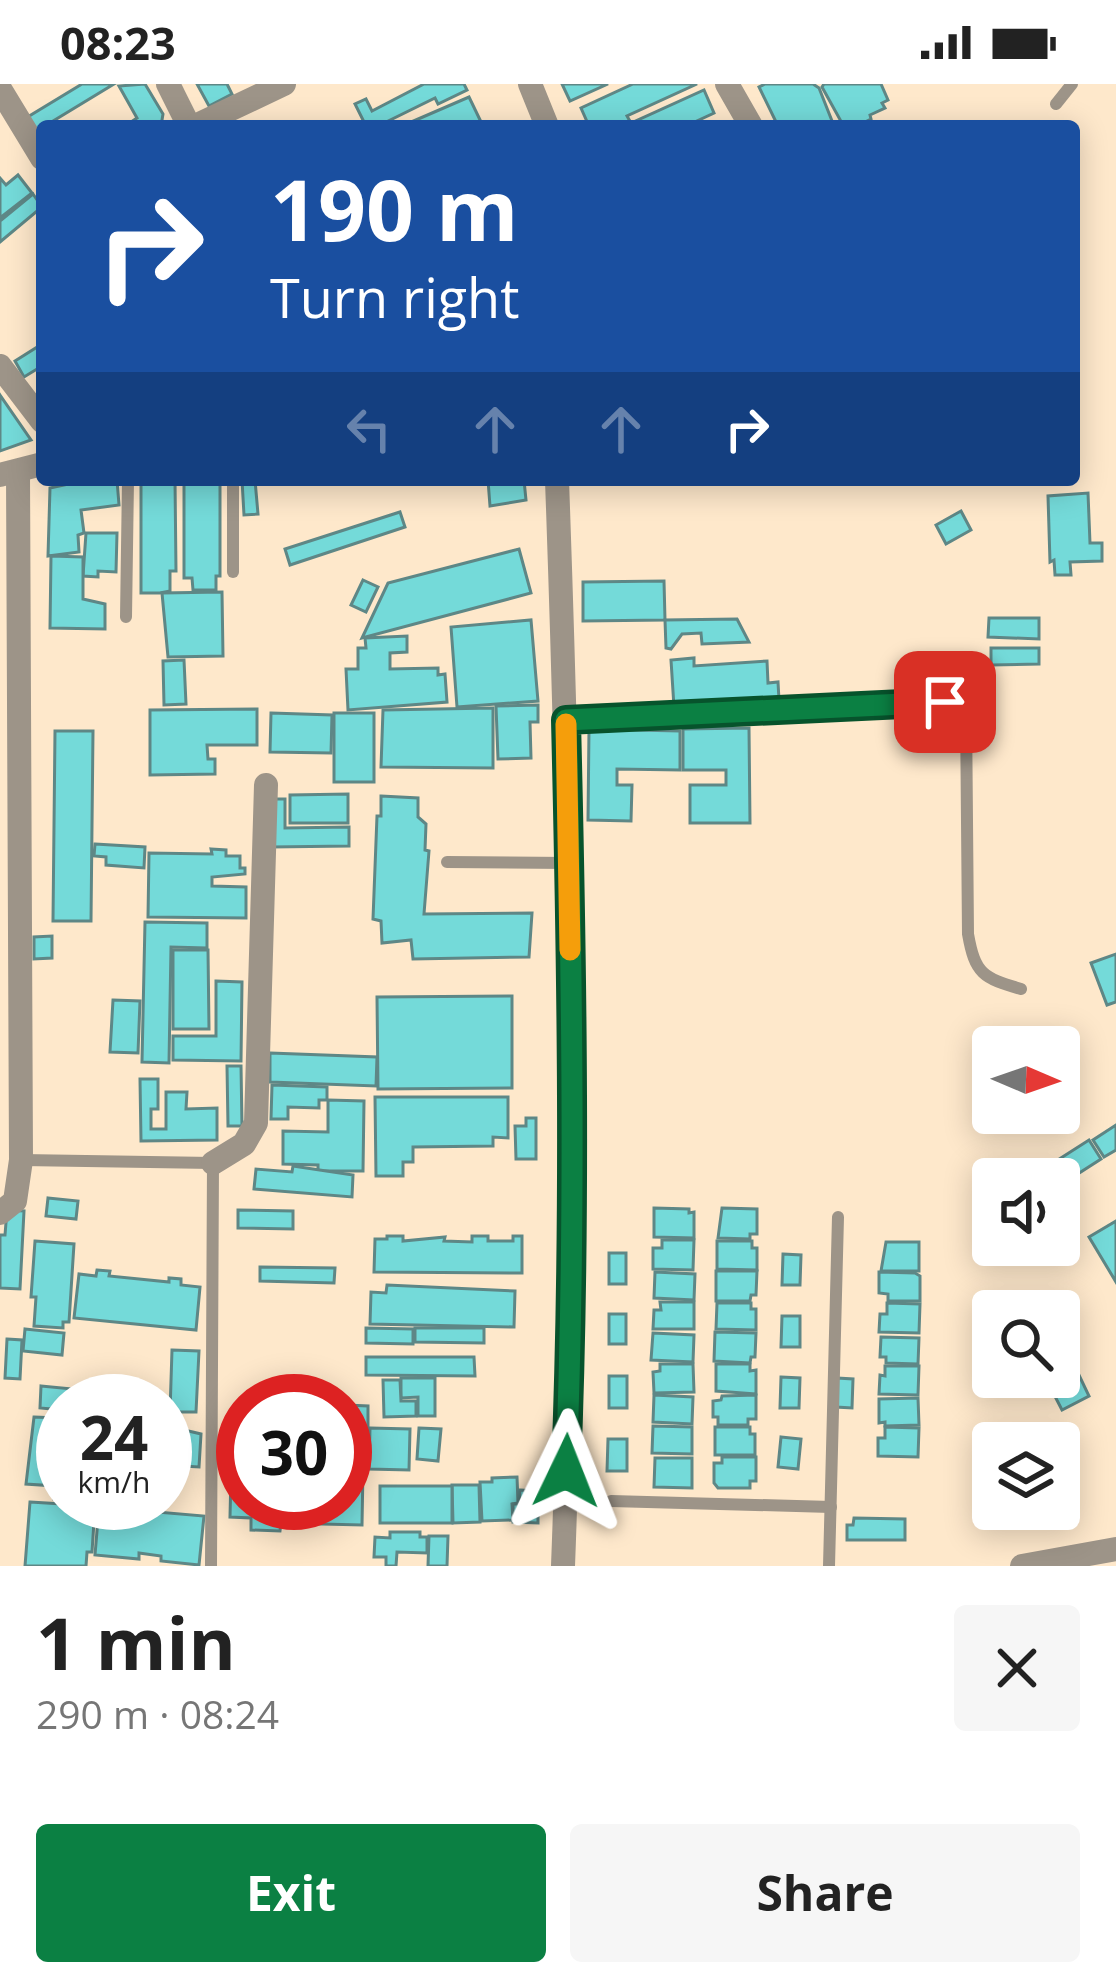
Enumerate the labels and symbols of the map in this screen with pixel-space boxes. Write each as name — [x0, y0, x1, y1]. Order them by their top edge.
pin — [894, 651, 996, 753]
north arrow — [972, 1026, 1080, 1134]
speed limit sign: 30 — [216, 1374, 372, 1530]
position arrow — [503, 1408, 629, 1534]

